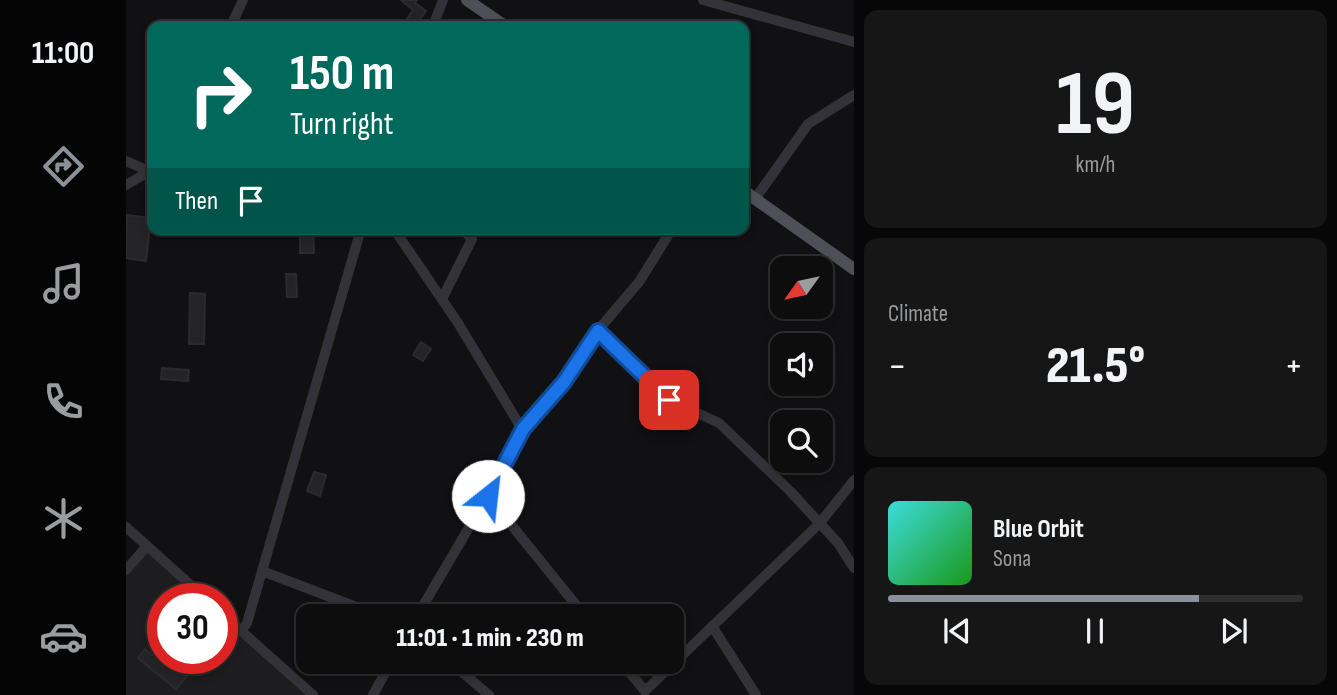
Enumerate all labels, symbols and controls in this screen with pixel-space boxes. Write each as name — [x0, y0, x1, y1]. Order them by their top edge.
text: 11:00 — [32, 34, 94, 73]
text: 150 m — [290, 45, 394, 104]
icon: right — [175, 49, 266, 140]
text: 19 — [1056, 51, 1135, 160]
text: Turn right — [290, 105, 394, 144]
icon: directions — [39, 142, 88, 191]
text: km/h — [1076, 151, 1115, 179]
icon: arrive — [232, 182, 270, 220]
text: Then — [175, 186, 218, 217]
north arrow — [770, 256, 833, 318]
map controls — [770, 256, 833, 473]
icon: music — [39, 259, 88, 308]
text: Climate — [888, 300, 948, 328]
button: sound — [770, 333, 833, 396]
text: 21.5° — [1046, 335, 1145, 398]
text: − — [888, 344, 907, 389]
text: + — [1284, 344, 1303, 389]
pin — [639, 370, 699, 430]
icon: phone — [39, 377, 88, 426]
icon: arrive — [650, 381, 688, 419]
button: search — [770, 410, 833, 473]
position arrow — [451, 459, 525, 533]
icon: climate — [39, 494, 88, 543]
text: Blue Orbit — [993, 514, 1084, 545]
text: Sona — [993, 545, 1031, 573]
speed limit sign: 30 — [147, 583, 238, 674]
icon: car — [39, 612, 88, 661]
icon: previous — [938, 612, 976, 650]
icon: pause — [1076, 612, 1114, 650]
icon: next — [1215, 612, 1253, 650]
text: 11:01 · 1 min · 230 m — [396, 623, 584, 654]

